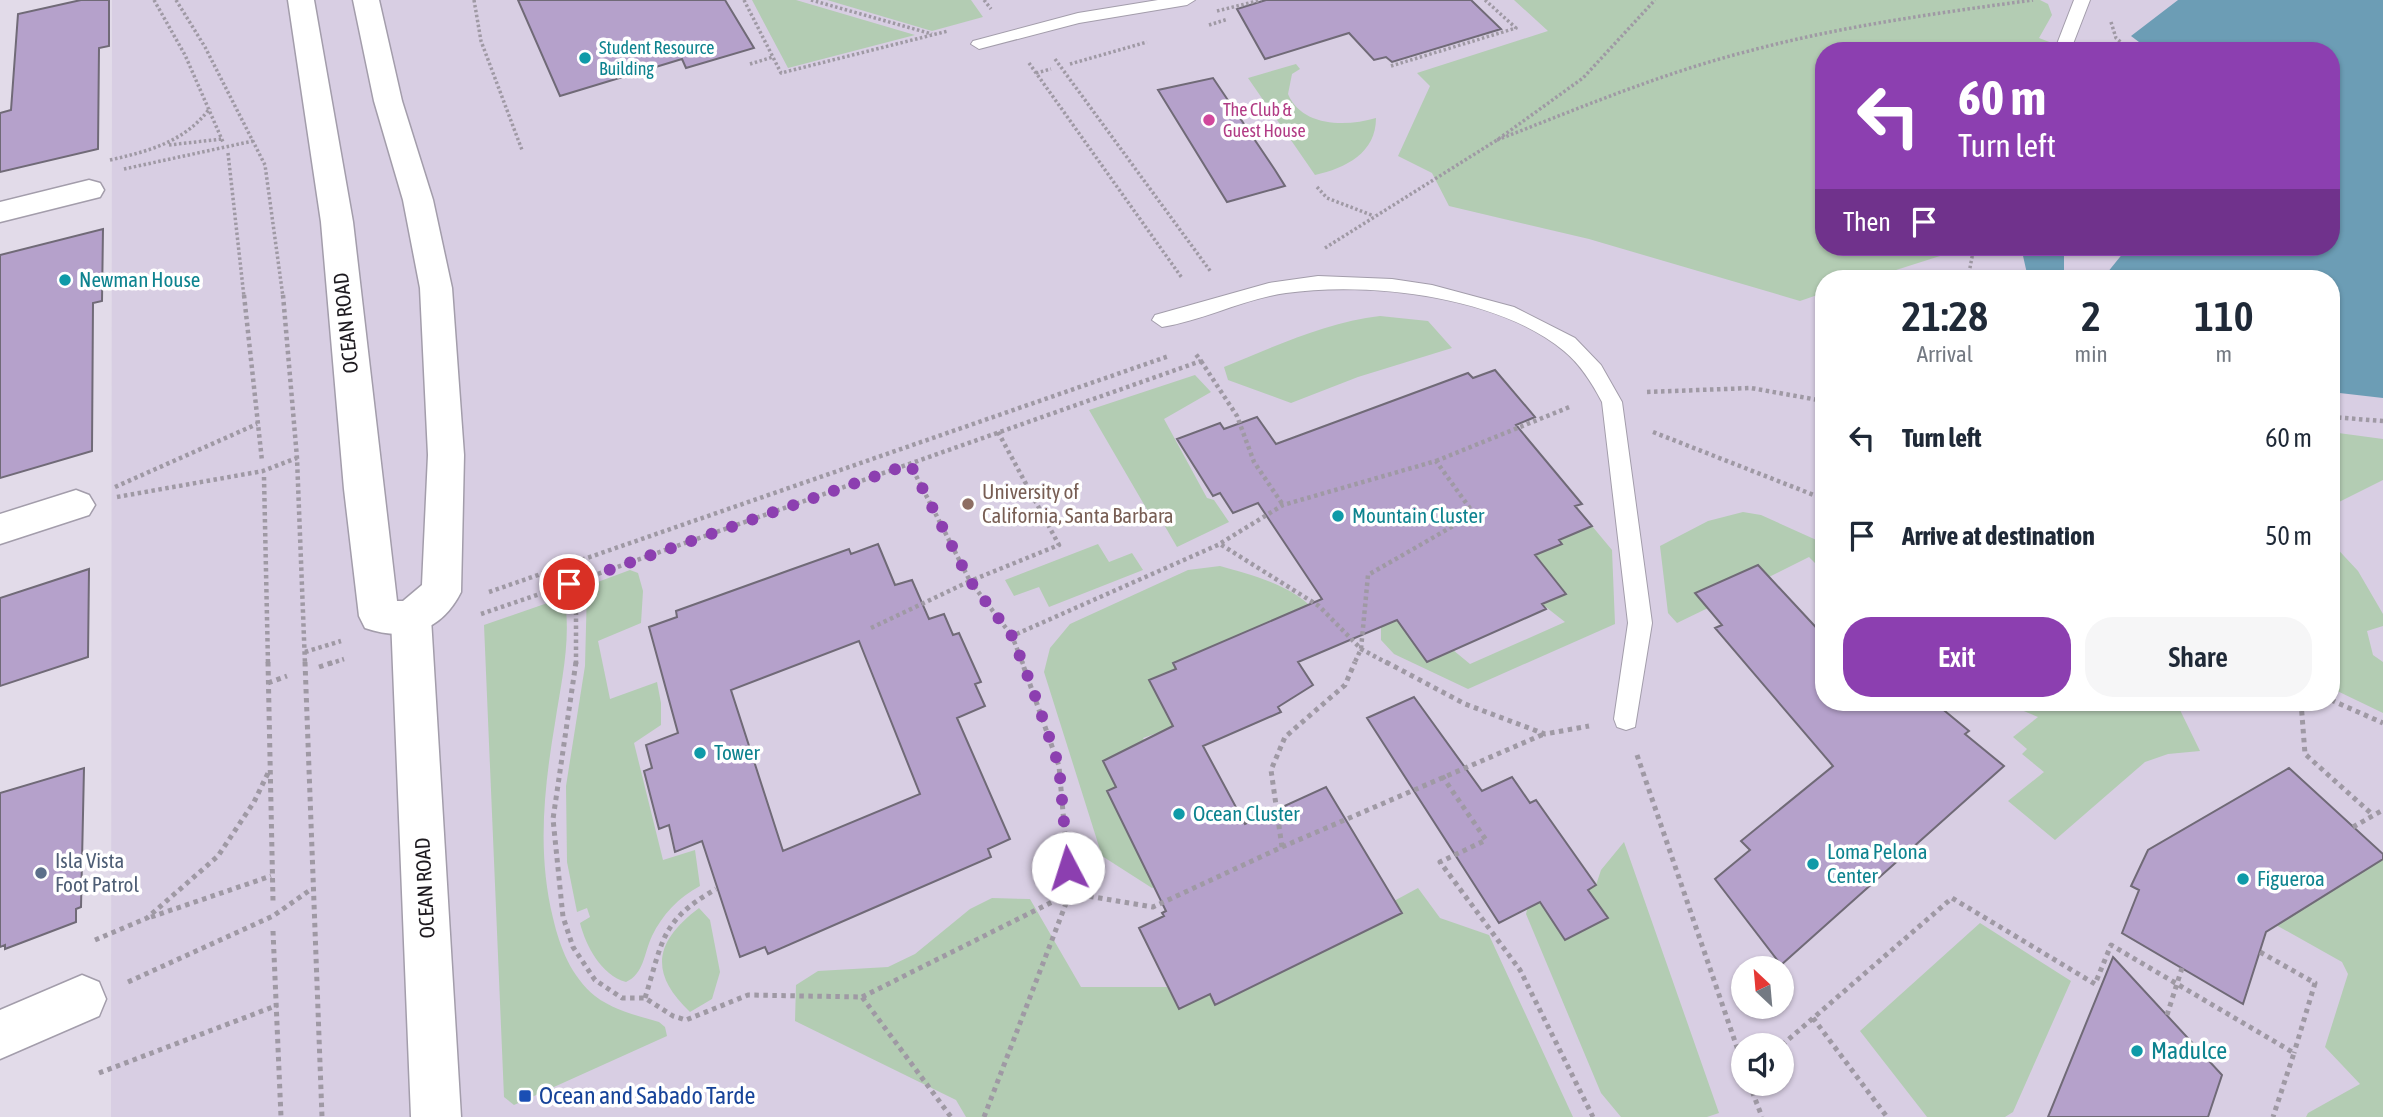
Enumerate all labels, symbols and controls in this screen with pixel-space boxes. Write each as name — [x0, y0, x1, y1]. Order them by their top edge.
place label: Student Resource Building — [599, 37, 714, 79]
marker: Student Resource Building — [577, 50, 593, 66]
text: 60 m — [1958, 69, 2046, 125]
icon: left — [1843, 70, 1934, 161]
place label: The Club & Guest House — [1223, 99, 1306, 141]
marker: The Club & Guest House — [1201, 112, 1217, 128]
text: Turn left — [1958, 127, 2056, 164]
icon: arrive — [1905, 203, 1943, 241]
text: Then — [1843, 207, 1891, 237]
place label: Newman House — [79, 267, 200, 291]
marker: Newman House — [57, 272, 73, 288]
street label: OCEAN ROAD — [328, 272, 362, 374]
text: 21:28 — [1902, 292, 1988, 340]
text: 2 — [2081, 292, 2101, 340]
text: 110 — [2194, 292, 2253, 340]
text: Arrival — [1917, 341, 1973, 367]
text: min — [2075, 341, 2108, 367]
text: m — [2216, 341, 2232, 367]
icon: left — [1843, 419, 1881, 457]
text: Turn left — [1902, 423, 1982, 453]
text: 60 m — [2265, 423, 2312, 453]
place label: University of California, Santa Barbara — [982, 479, 1174, 527]
marker: University of California, Santa Barbara — [960, 496, 976, 512]
place label: Mountain Cluster — [1352, 503, 1485, 527]
marker: Mountain Cluster — [1330, 508, 1346, 524]
icon: arrive — [1843, 517, 1881, 555]
text: Arrive at destination — [1902, 521, 2095, 551]
text: 50 m — [2265, 521, 2312, 551]
pin — [539, 554, 599, 614]
icon: arrive — [550, 565, 588, 603]
button: Exit — [1843, 617, 2071, 697]
button: Share — [2085, 617, 2312, 697]
place label: Tower — [714, 740, 760, 764]
marker: Tower — [692, 745, 708, 761]
place label: Ocean Cluster — [1193, 801, 1300, 825]
marker: Ocean Cluster — [1171, 806, 1187, 822]
position arrow — [1031, 831, 1105, 905]
street label: OCEAN ROAD — [409, 837, 439, 939]
place label: Loma Pelona Center — [1827, 839, 1928, 887]
place label: Isla Vista Foot Patrol — [55, 848, 139, 896]
marker: Loma Pelona Center — [1805, 856, 1821, 872]
marker: Isla Vista Foot Patrol — [33, 865, 49, 881]
place label: Figueroa — [2257, 866, 2325, 890]
marker: Figueroa — [2235, 871, 2251, 887]
north arrow — [1731, 956, 1794, 1018]
map controls — [1731, 956, 1794, 1096]
button: sound — [1731, 1033, 1794, 1096]
place label: Madulce — [2151, 1037, 2227, 1064]
marker: Madulce — [2129, 1043, 2145, 1059]
place label: Ocean and Sabado Tarde — [539, 1082, 755, 1109]
marker: Ocean and Sabado Tarde — [517, 1088, 533, 1104]

